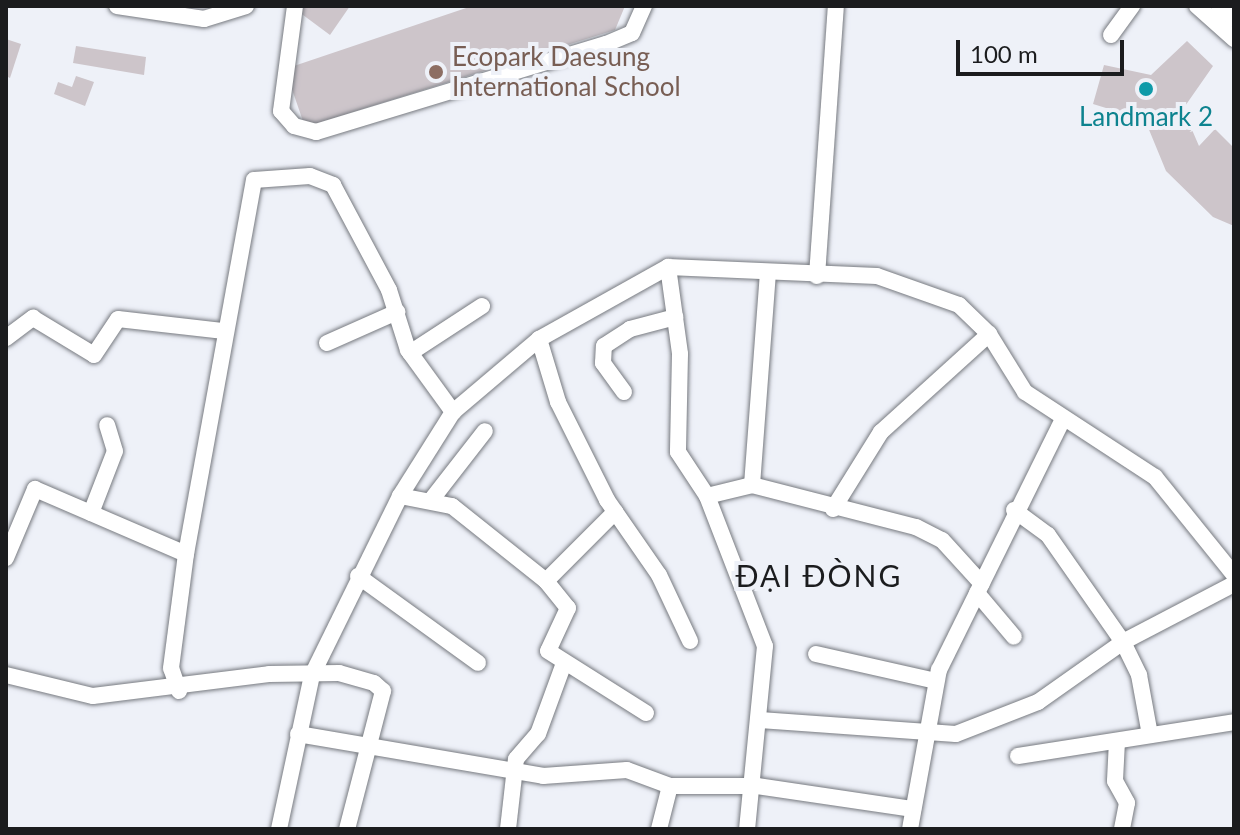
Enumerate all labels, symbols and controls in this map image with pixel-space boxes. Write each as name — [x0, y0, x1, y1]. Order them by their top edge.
scale bar — [960, 24, 1128, 74]
text: 100 m — [970, 39, 1038, 68]
place label: Ecopark Daesung International School — [452, 41, 681, 102]
marker: Ecopark Daesung International School — [427, 63, 445, 81]
marker: Landmark 2 — [1137, 80, 1155, 98]
place label: Landmark 2 — [1079, 101, 1213, 133]
district label: ĐẠI ĐÒNG — [736, 557, 902, 593]

